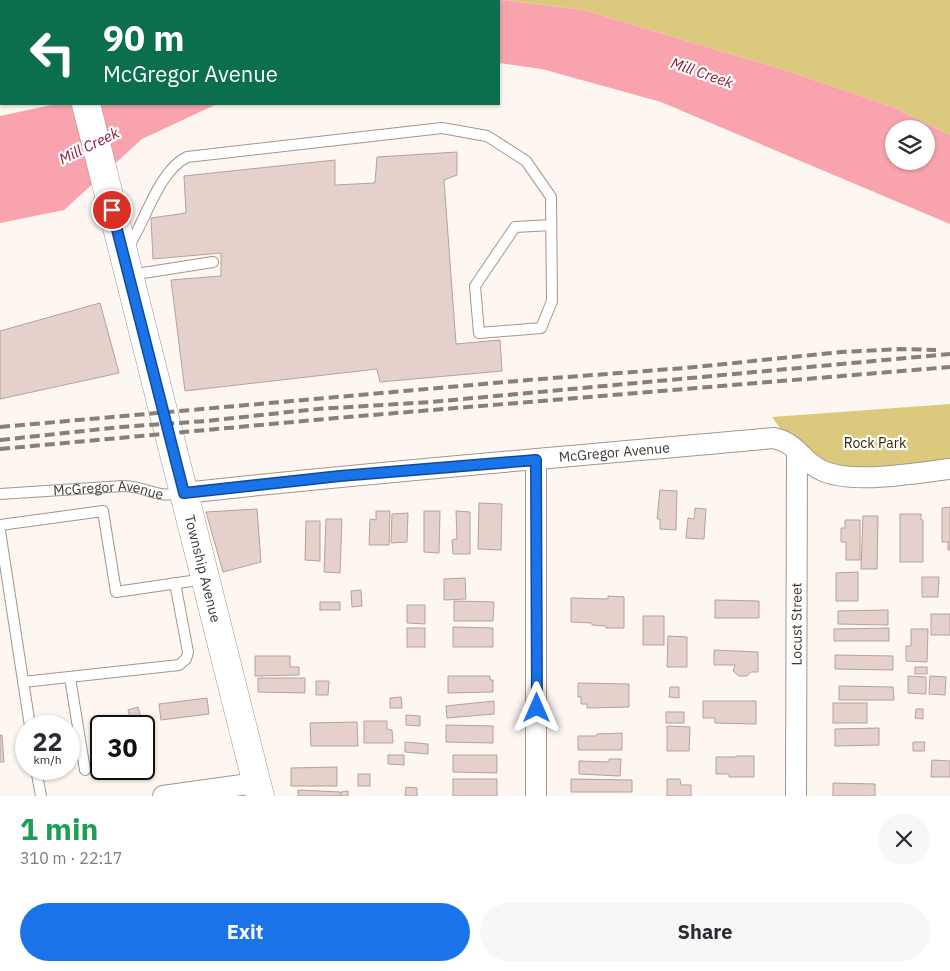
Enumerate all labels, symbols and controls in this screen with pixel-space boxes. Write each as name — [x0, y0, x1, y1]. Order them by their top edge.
text: 90 m — [103, 15, 185, 61]
icon: left — [20, 20, 85, 85]
water label: Mill Creek — [669, 53, 736, 92]
text: McGregor Avenue — [103, 59, 278, 88]
map controls — [885, 120, 935, 170]
button: layers — [885, 120, 935, 170]
water label: Mill Creek — [56, 123, 122, 168]
pin — [91, 189, 133, 231]
icon: arrive — [98, 196, 126, 224]
park label: Rock Park — [844, 434, 907, 452]
street label: McGregor Avenue — [558, 438, 671, 466]
street label: McGregor Avenue — [53, 477, 165, 503]
street label: Township Avenue — [181, 513, 225, 624]
street label: Locust Street — [787, 582, 806, 666]
position arrow — [510, 681, 562, 733]
speed limit sign: 30 — [90, 715, 155, 780]
text: 22 — [32, 725, 63, 758]
text: km/h — [33, 752, 62, 767]
text: 1 min — [20, 809, 98, 848]
button: close — [878, 813, 930, 865]
text: 310 m · 22:17 — [20, 848, 122, 868]
button: Exit — [20, 903, 470, 961]
button: Share — [480, 903, 930, 961]

